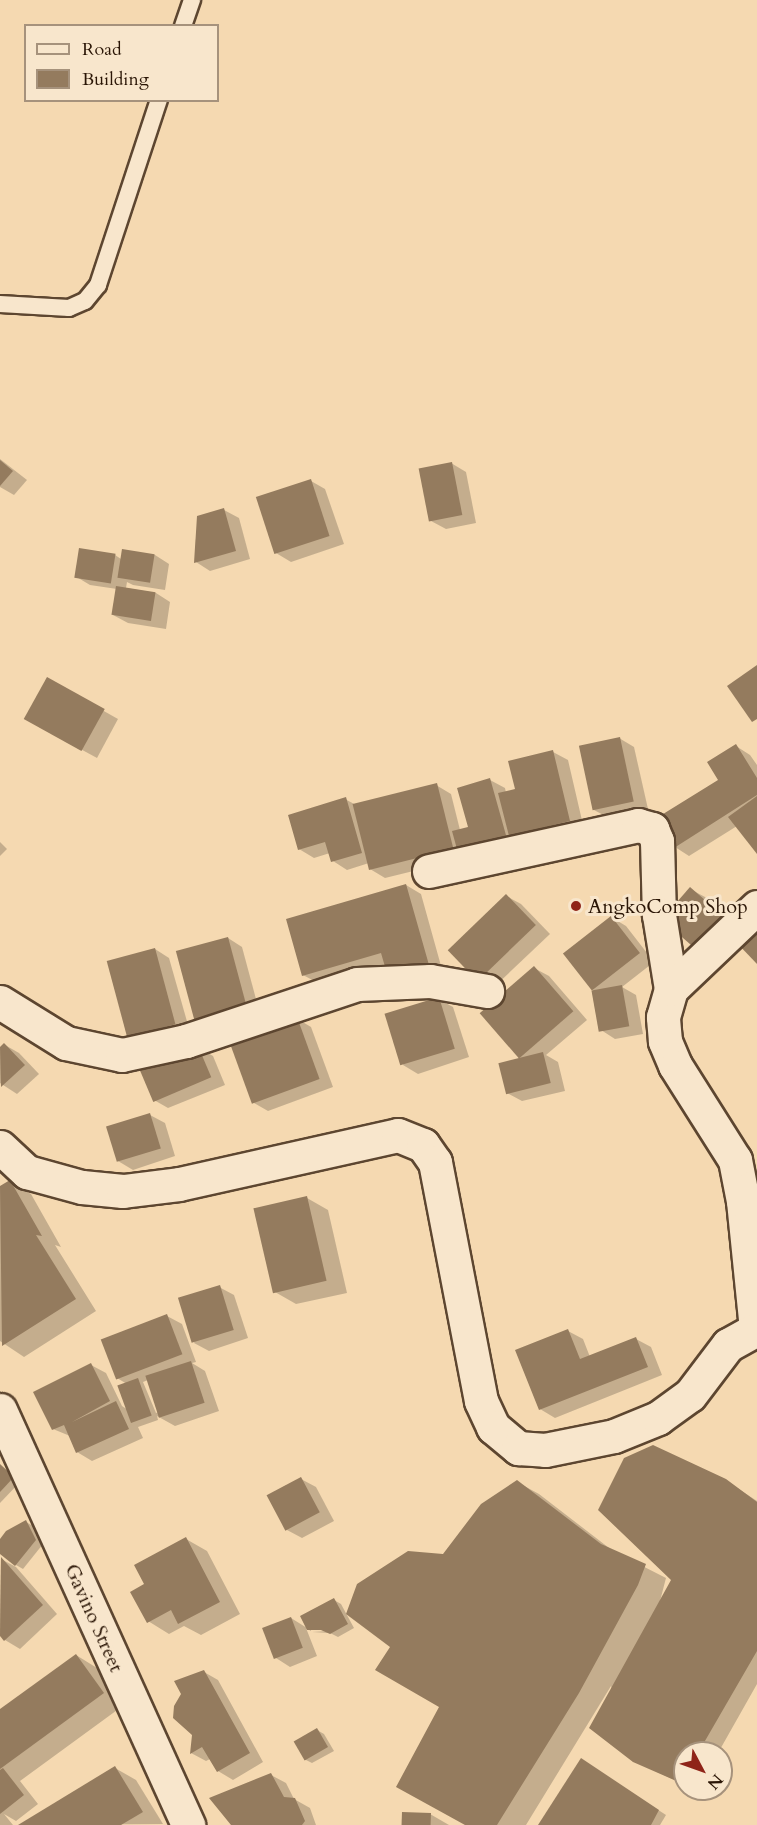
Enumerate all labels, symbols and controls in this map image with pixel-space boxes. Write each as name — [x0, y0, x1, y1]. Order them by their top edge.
legend — [24, 24, 219, 102]
text: Road — [82, 37, 122, 62]
text: Building — [82, 67, 149, 92]
place label: AngkoComp Shop — [588, 894, 748, 918]
marker: AngkoComp Shop — [569, 899, 583, 913]
street label: Gavino Street — [59, 1560, 129, 1676]
north arrow — [673, 1741, 733, 1801]
text: N — [702, 1769, 728, 1794]

